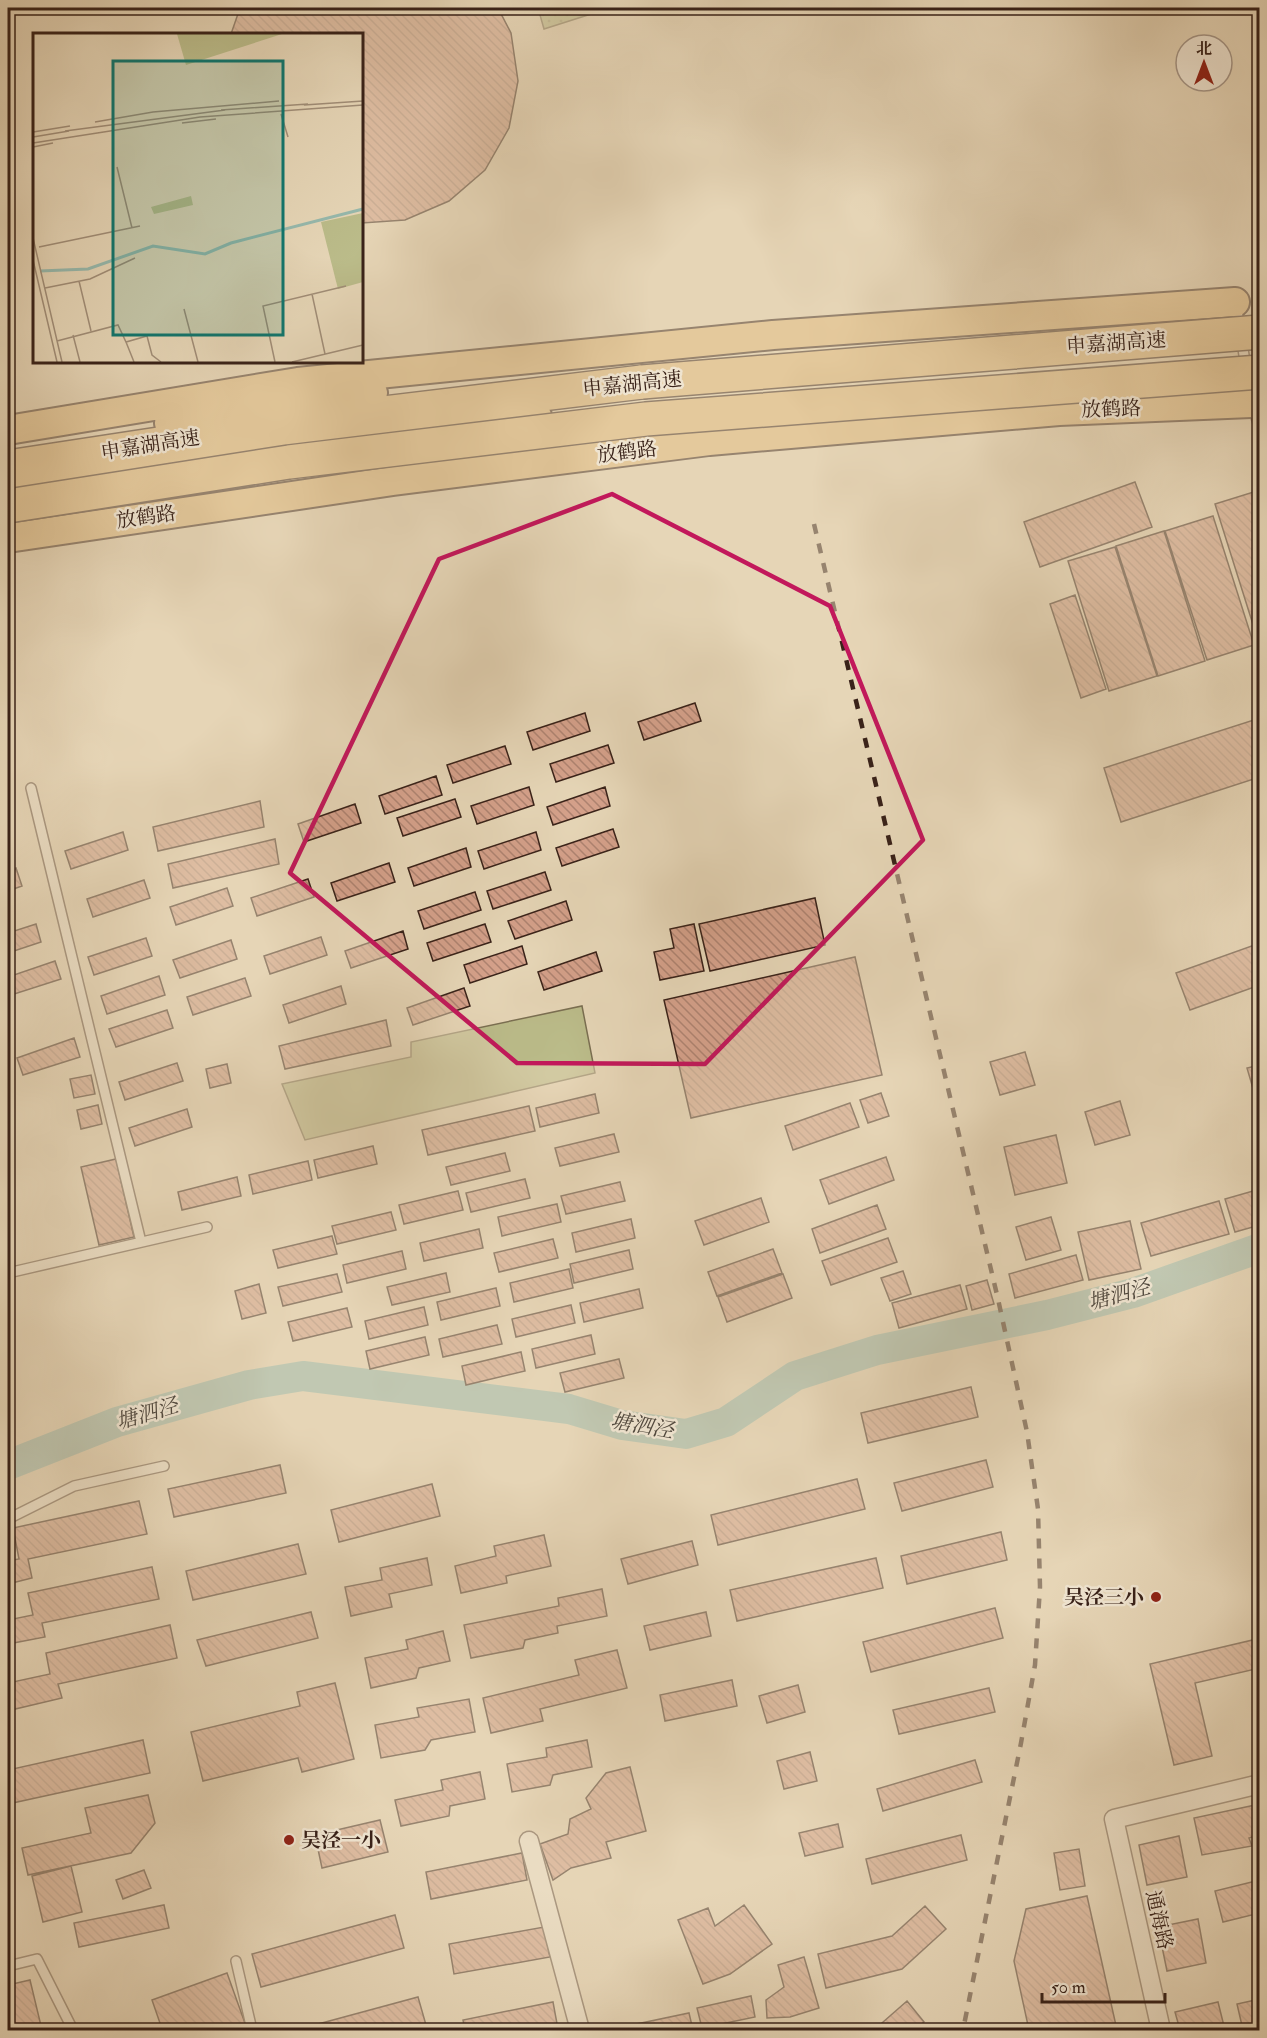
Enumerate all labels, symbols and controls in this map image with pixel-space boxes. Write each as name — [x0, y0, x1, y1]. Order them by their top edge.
inset map — [33, 33, 363, 363]
north arrow — [1174, 33, 1234, 93]
text: 北 — [1196, 39, 1212, 59]
street label: 申嘉湖高速 — [1065, 327, 1167, 359]
street label: 申嘉湖高速 — [581, 366, 683, 402]
street label: 放鹤路 — [1081, 395, 1141, 423]
street label: 申嘉湖高速 — [99, 425, 201, 465]
street label: 放鹤路 — [596, 436, 658, 468]
street label: 放鹤路 — [115, 500, 177, 534]
water label: 塘泗泾 — [1085, 1273, 1155, 1316]
water label: 塘泗泾 — [113, 1392, 183, 1436]
water label: 塘泗泾 — [609, 1407, 677, 1445]
place label: 吴泾三小 — [1064, 1585, 1144, 1610]
marker: 吴泾三小 — [1149, 1590, 1163, 1604]
place label: 吴泾一小 — [301, 1828, 381, 1853]
marker: 吴泾一小 — [282, 1833, 296, 1847]
street label: 通海路 — [1140, 1888, 1178, 1952]
scale bar — [1042, 1966, 1165, 2004]
text: 50 m — [1051, 1976, 1086, 1999]

